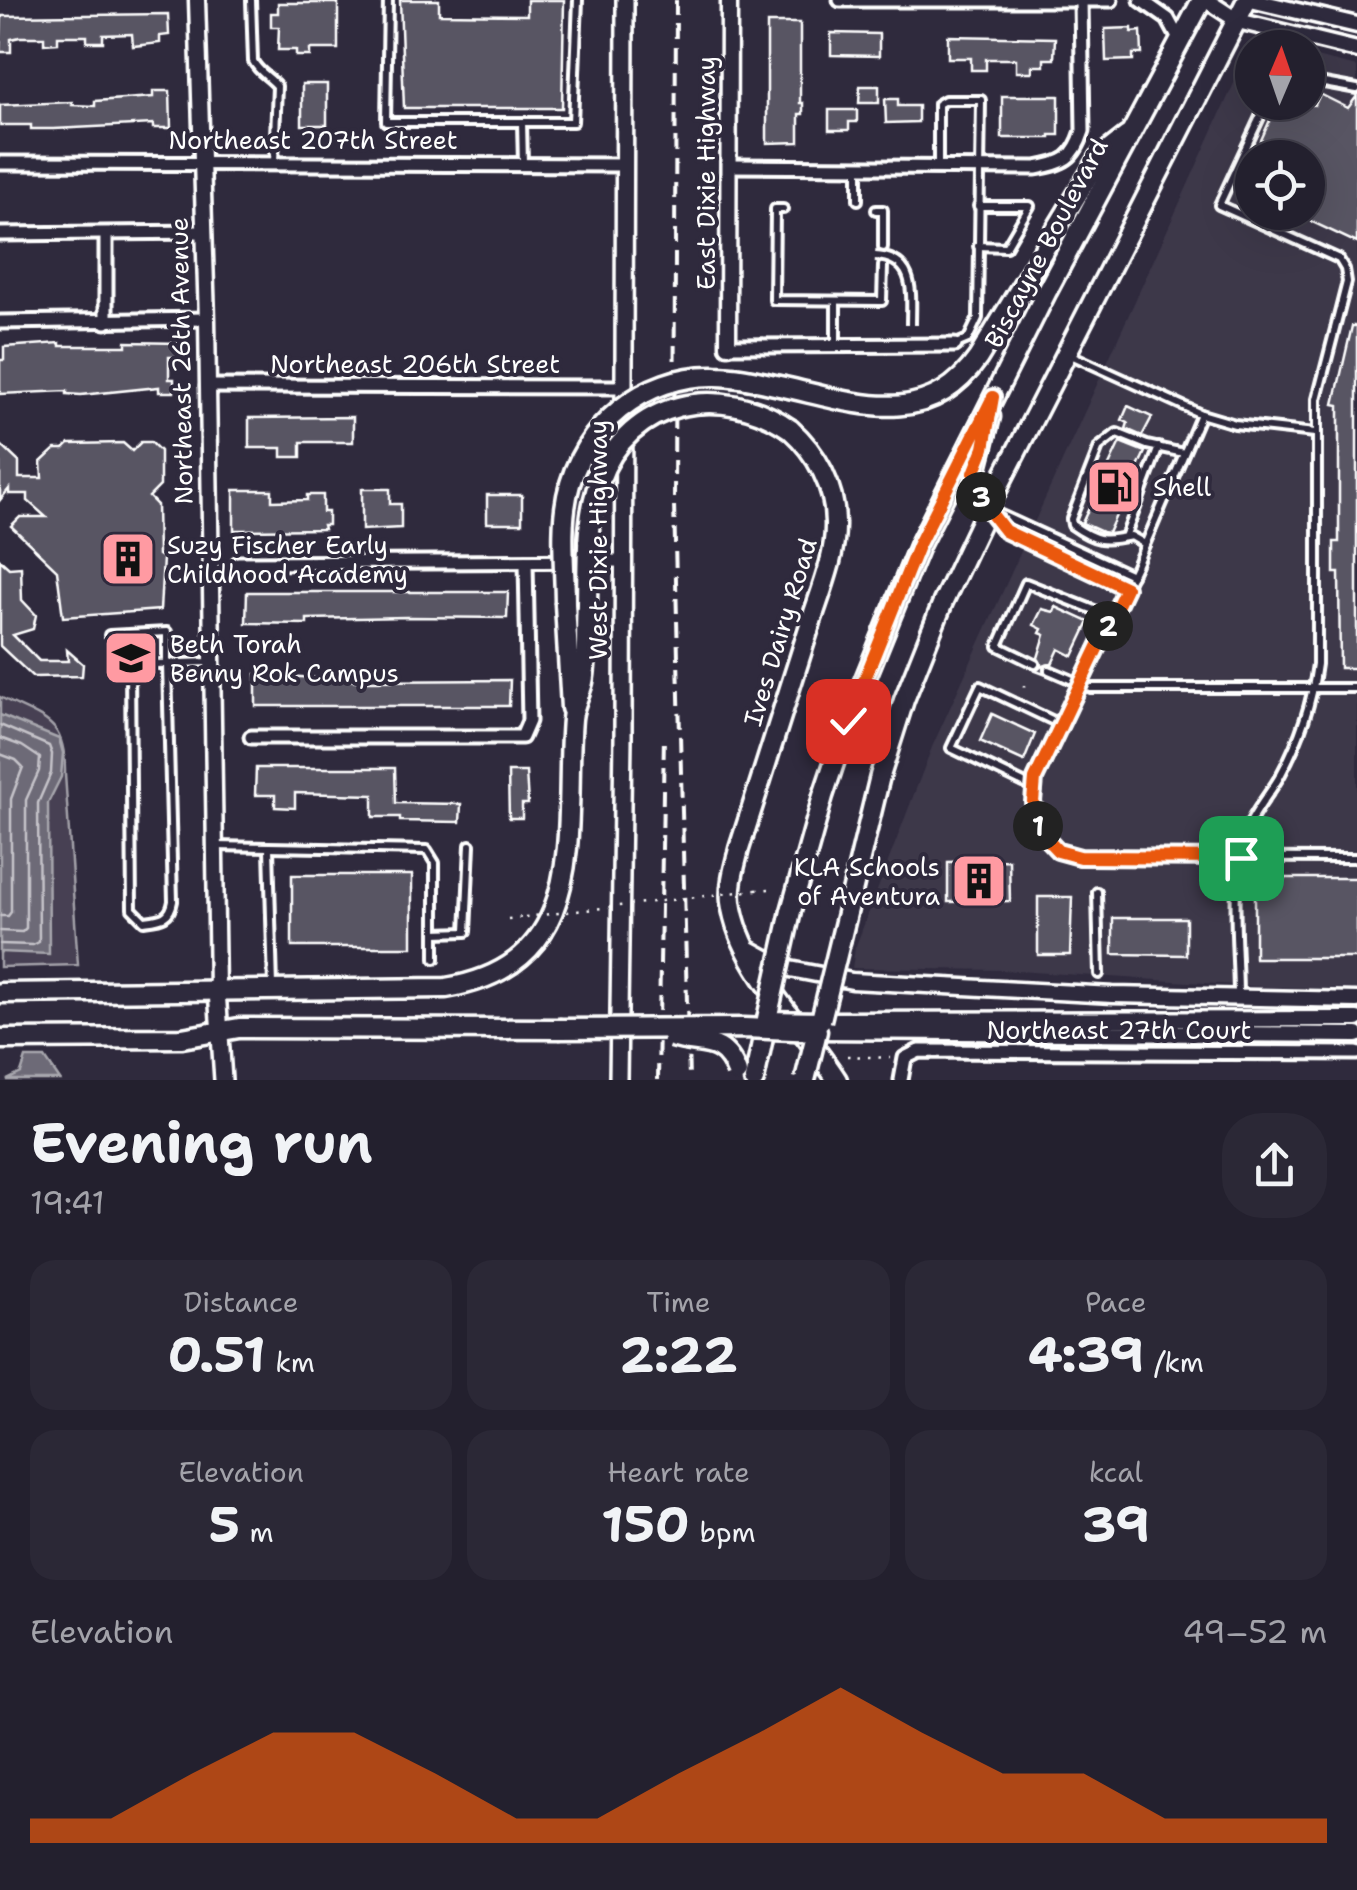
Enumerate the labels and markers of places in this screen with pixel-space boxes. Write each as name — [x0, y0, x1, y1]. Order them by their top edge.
fuel station icon: Shell — [1084, 457, 1144, 517]
place label: Shell — [1153, 470, 1212, 504]
pin: 3 — [956, 472, 1006, 522]
place label: Suzy Fischer Early Childhood Academy — [167, 528, 408, 591]
building icon: Suzy Fischer Early Childhood Academy — [98, 529, 158, 589]
pin: 2 — [1083, 601, 1133, 651]
place label: Beth Torah Benny Rok Campus — [170, 627, 399, 690]
school or university icon: Beth Torah Benny Rok Campus — [101, 628, 161, 688]
pin — [806, 679, 891, 764]
pin: 1 — [1013, 801, 1063, 851]
pin — [1199, 816, 1284, 901]
place label: KLA Schools of Aventura — [794, 850, 940, 913]
building icon: KLA Schools of Aventura — [949, 851, 1009, 911]

